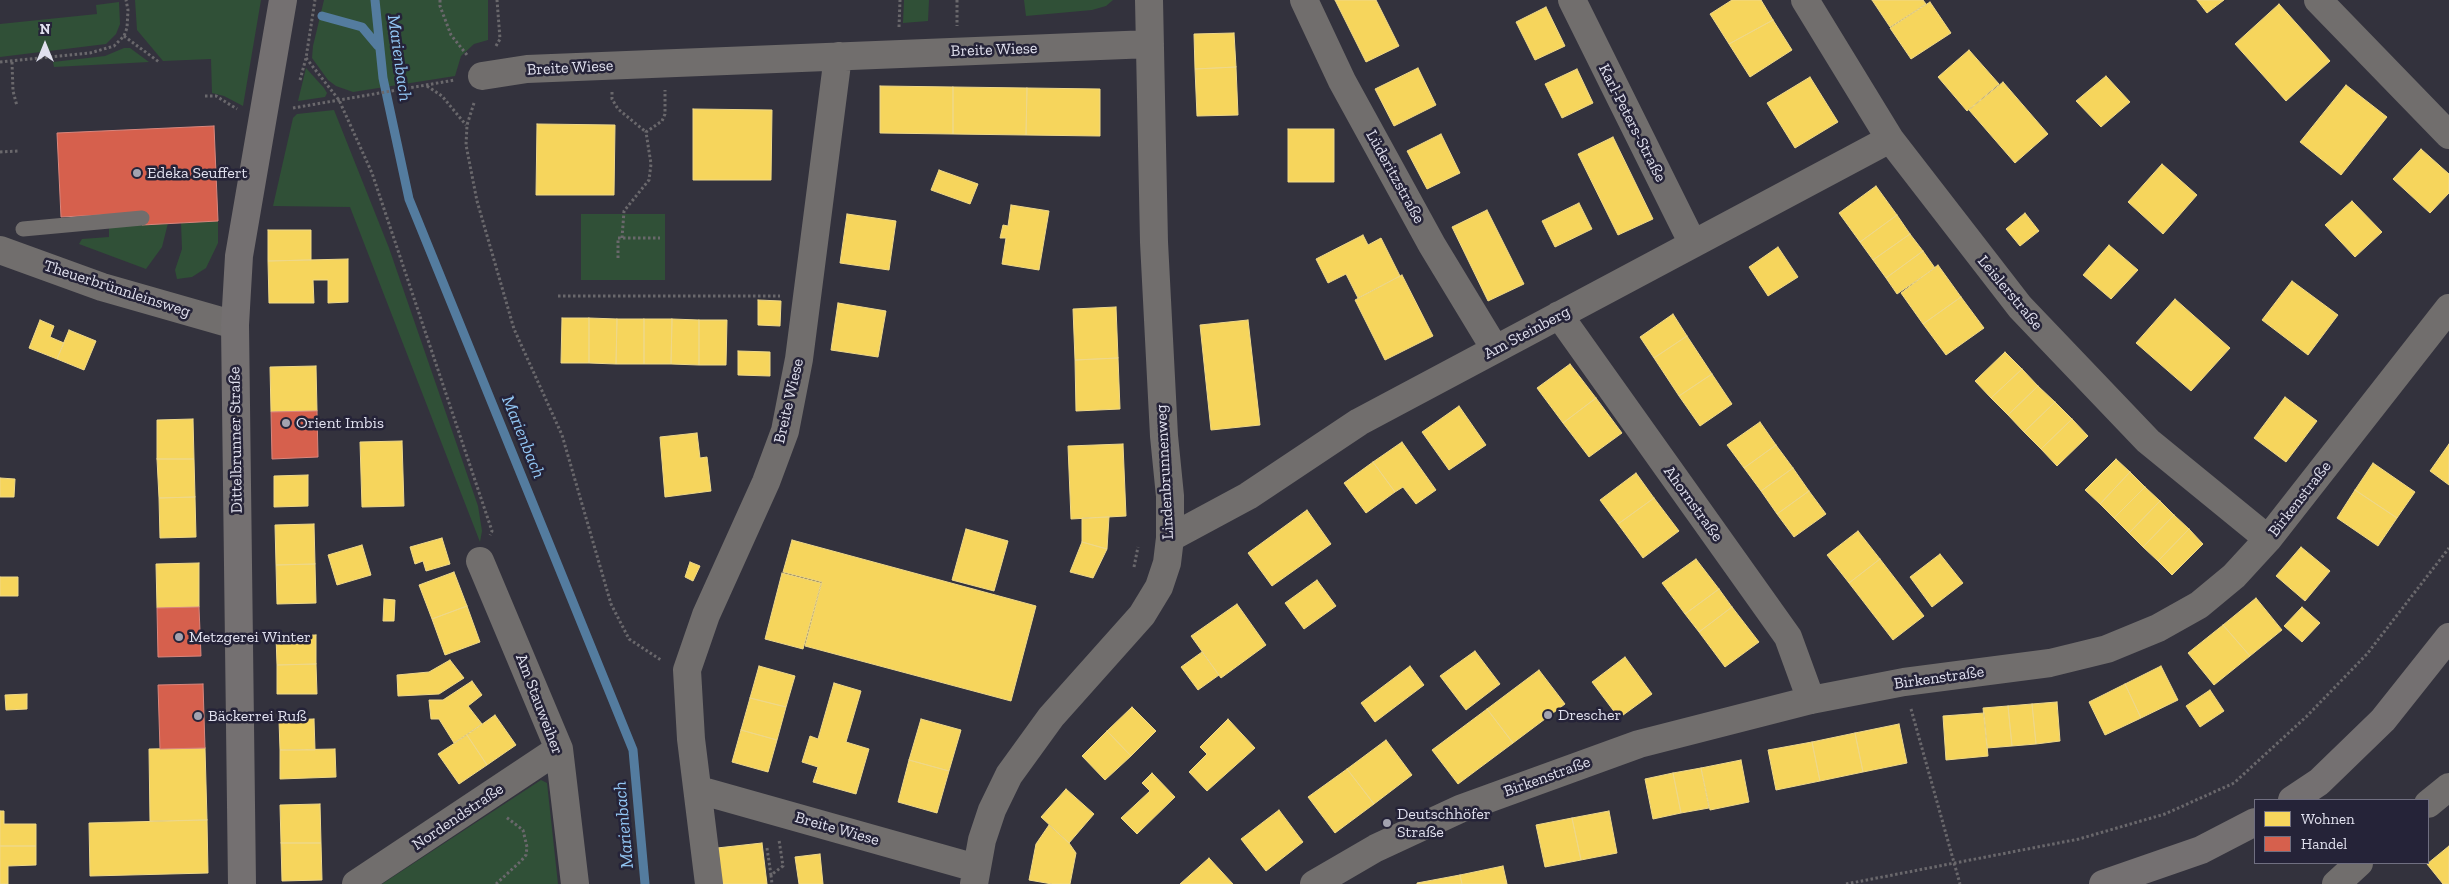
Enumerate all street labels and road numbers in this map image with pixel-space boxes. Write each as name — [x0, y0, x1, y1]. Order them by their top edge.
street label: Breite Wiese — [950, 39, 1038, 61]
street label: Breite Wiese — [526, 56, 614, 80]
street label: Karl-Peters-Straße — [1594, 61, 1670, 185]
street label: Lüderitzstraße — [1361, 127, 1429, 227]
street label: Leislerstraße — [1973, 252, 2047, 334]
street label: Theuerbrünnleinsweg — [41, 256, 193, 322]
street label: Am Steinberg — [1481, 302, 1573, 364]
street label: Breite Wiese — [770, 357, 808, 445]
street label: Dittelbrunner Straße — [225, 366, 247, 514]
street label: Lindenbrunnenweg — [1152, 404, 1178, 540]
street label: Birkenstraße — [2264, 457, 2336, 541]
street label: Ahornstraße — [1659, 462, 1727, 546]
street label: Am Stauweiher — [511, 651, 567, 757]
street label: Birkenstraße — [1893, 662, 1985, 694]
street label: Birkenstraße — [1501, 752, 1593, 802]
street label: Nordendstraße — [409, 779, 507, 855]
street label: Breite Wiese — [793, 808, 881, 850]

